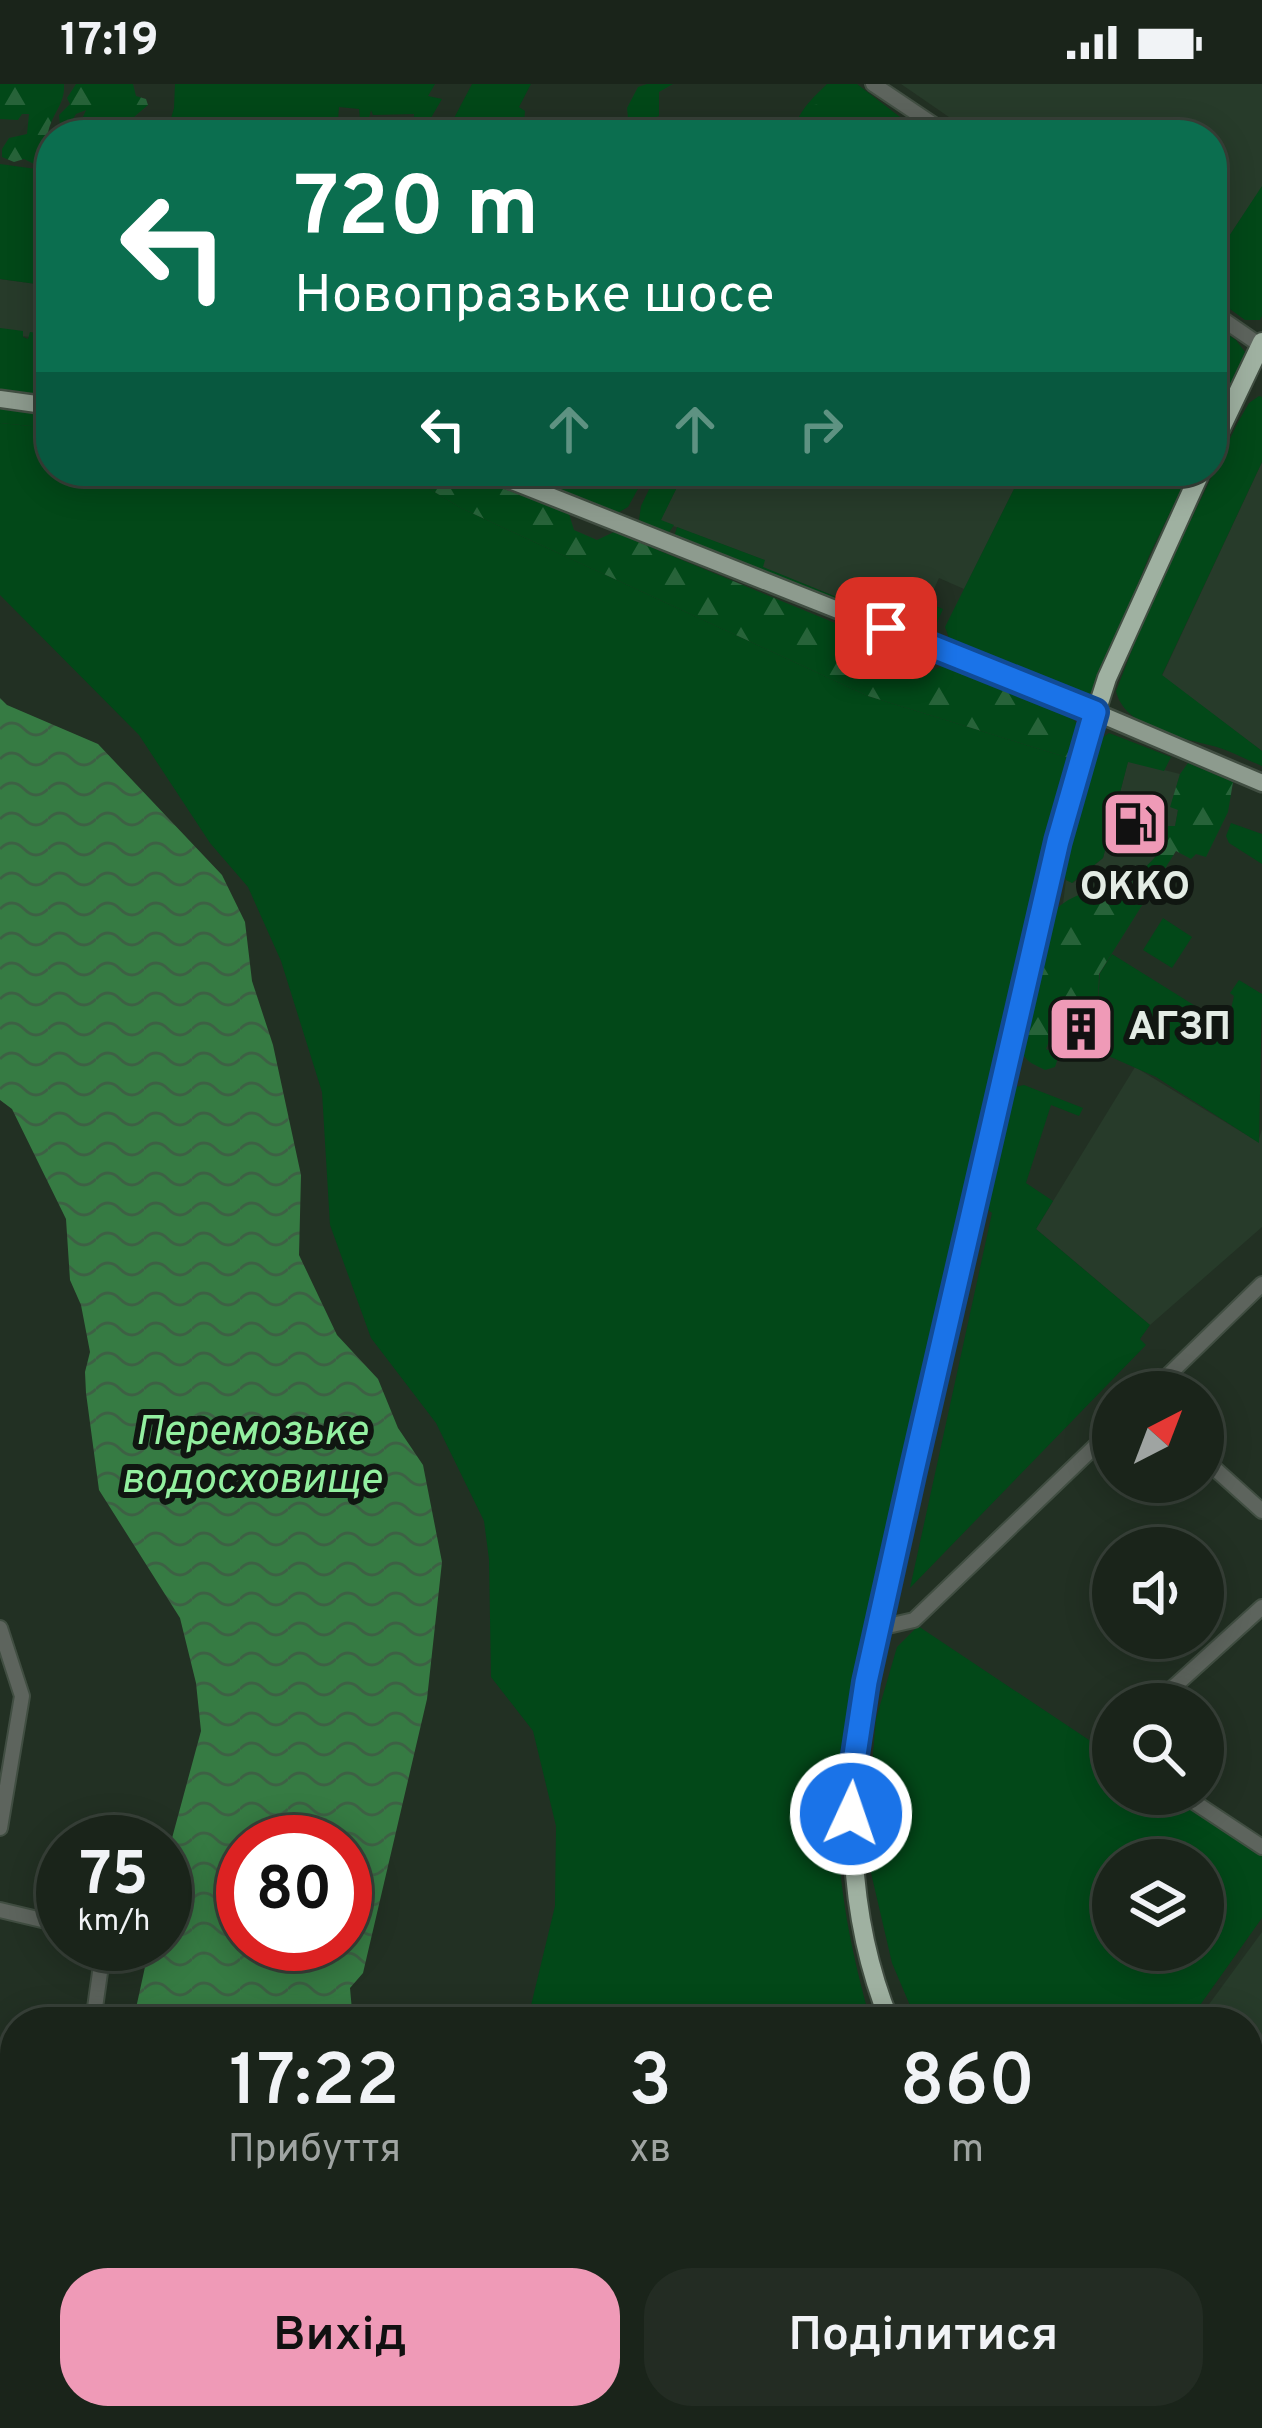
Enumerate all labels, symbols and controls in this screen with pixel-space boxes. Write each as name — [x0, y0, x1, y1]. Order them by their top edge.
text: 17:19 — [60, 14, 159, 71]
text: 720 m — [294, 159, 539, 265]
icon: left — [96, 168, 252, 324]
text: Новопразьке шосе — [294, 263, 774, 332]
icon: left — [410, 396, 476, 462]
icon: ahead — [536, 396, 602, 462]
icon: ahead — [662, 396, 728, 462]
icon: right — [788, 396, 854, 462]
pin — [835, 577, 937, 679]
icon: arrive — [853, 595, 919, 661]
fuel station icon: ОККО — [1100, 789, 1170, 859]
place label: ОККО — [1080, 865, 1190, 914]
building icon: АГЗП — [1046, 994, 1116, 1064]
place label: АГЗП — [1128, 1005, 1231, 1054]
north arrow — [1092, 1371, 1224, 1503]
map controls — [1092, 1371, 1224, 1971]
water label: Перемозьке водосховище — [121, 1407, 383, 1508]
button: sound — [1092, 1527, 1224, 1659]
button: search — [1092, 1683, 1224, 1815]
position arrow — [788, 1751, 914, 1877]
speed limit sign: 80 — [216, 1815, 372, 1971]
button: layers — [1092, 1839, 1224, 1971]
text: 75 — [80, 1840, 148, 1916]
text: km/h — [78, 1904, 150, 1941]
text: 17:22 — [229, 2039, 400, 2131]
text: 3 — [629, 2039, 672, 2131]
text: 860 — [900, 2039, 1035, 2131]
text: Прибуття — [228, 2127, 401, 2176]
text: хв — [629, 2127, 671, 2176]
text: m — [951, 2127, 984, 2176]
button: Вихід — [60, 2268, 620, 2406]
button: Поділитися — [644, 2268, 1203, 2406]

